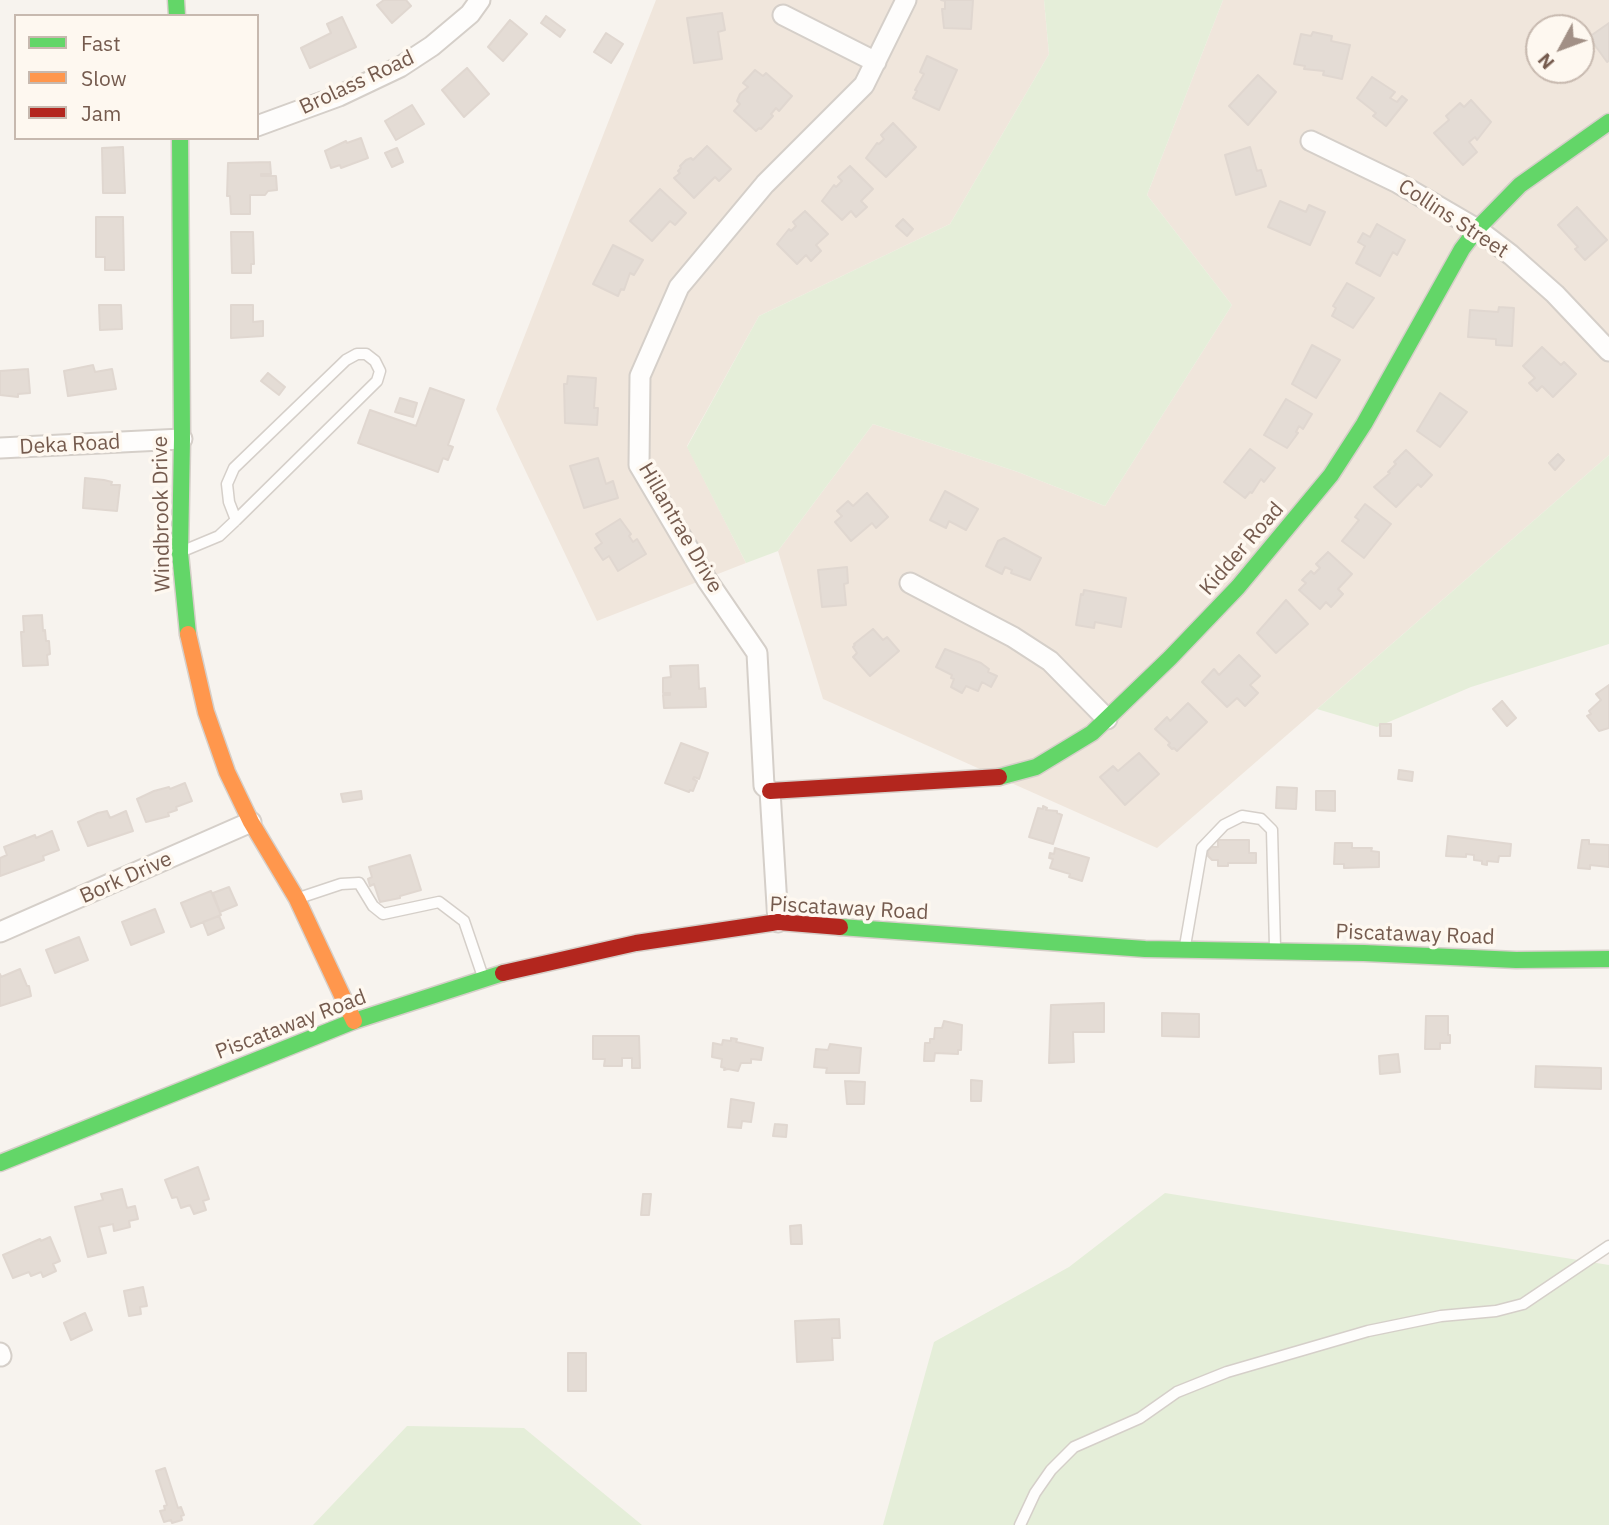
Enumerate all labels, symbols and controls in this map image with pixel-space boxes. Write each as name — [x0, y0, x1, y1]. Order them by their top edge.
legend — [14, 14, 259, 140]
north arrow — [1525, 14, 1595, 84]
text: Fast — [81, 29, 121, 57]
street label: Brolass Road — [296, 45, 418, 121]
text: N — [1532, 48, 1559, 75]
text: Slow — [81, 64, 127, 92]
text: Jam — [81, 99, 121, 127]
street label: Collins Street — [1393, 174, 1513, 264]
street label: Deka Road — [19, 430, 121, 460]
street label: Windbrook Drive — [148, 436, 176, 592]
street label: Hillantrae Drive — [633, 458, 727, 598]
street label: Kidder Road — [1195, 497, 1289, 601]
street label: Bork Drive — [76, 847, 176, 909]
street label: Piscataway Road — [769, 892, 929, 926]
street label: Piscataway Road — [1335, 920, 1495, 950]
street label: Piscataway Road — [212, 985, 370, 1065]

